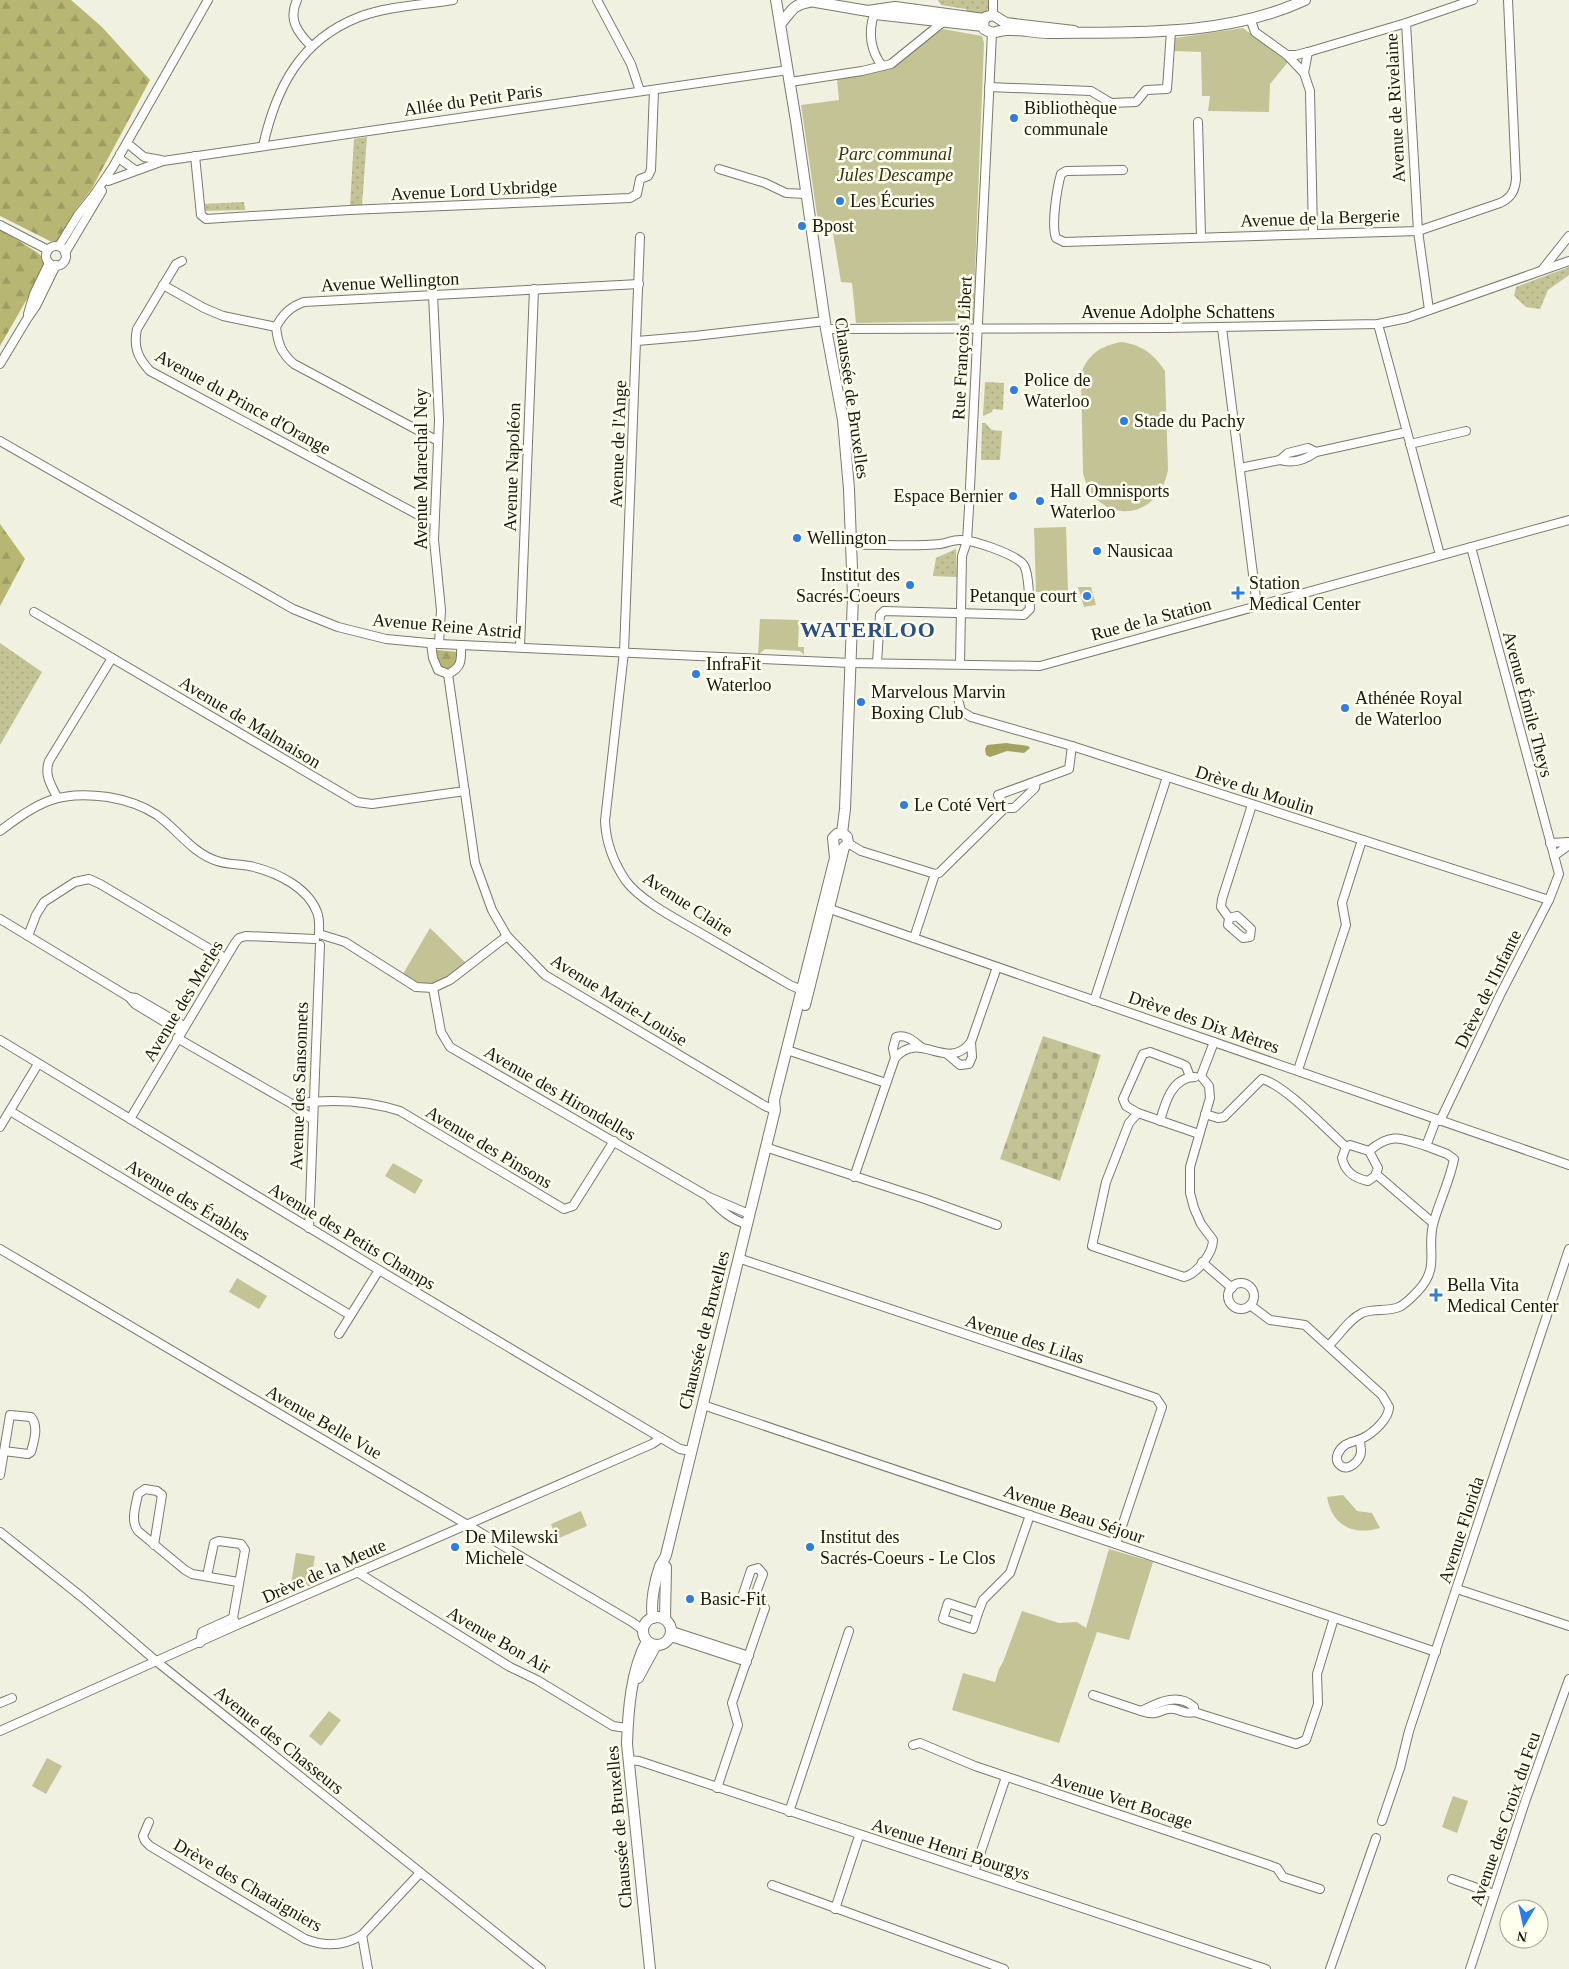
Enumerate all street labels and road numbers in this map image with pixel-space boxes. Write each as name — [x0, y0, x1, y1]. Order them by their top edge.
street label: Avenue de Rivelaine — [1381, 33, 1409, 183]
street label: Allée du Petit Paris — [403, 80, 543, 120]
street label: Avenue Lord Uxbridge — [390, 176, 558, 204]
street label: Avenue de la Bergerie — [1240, 205, 1400, 231]
street label: Avenue Wellington — [320, 268, 460, 296]
street label: Rue François Libert — [948, 276, 976, 420]
street label: Avenue Adolphe Schattens — [1081, 302, 1275, 322]
street label: Chaussée de Bruxelles — [831, 316, 873, 480]
street label: Avenue du Prince d'Orange — [152, 345, 334, 459]
street label: Avenue de l'Ange — [606, 380, 630, 508]
street label: Avenue Marechal Ney — [411, 388, 431, 550]
street label: Avenue Napoléon — [500, 402, 524, 532]
street label: Rue de la Station — [1089, 593, 1213, 645]
street label: Avenue Reine Astrid — [372, 610, 522, 642]
street label: Avenue Émile Theys — [1499, 629, 1558, 779]
street label: Avenue de Malmaison — [176, 672, 324, 772]
street label: Drève du Moulin — [1193, 761, 1317, 819]
street label: Avenue Claire — [639, 868, 737, 940]
street label: Drève de l'Infante — [1451, 927, 1525, 1051]
street label: Avenue des Merles — [139, 937, 227, 1065]
street label: Avenue Marie-Louise — [547, 950, 691, 1050]
street label: Drève des Dix Mètres — [1126, 987, 1282, 1057]
street label: Avenue des Sansonnets — [286, 1001, 312, 1171]
street label: Avenue des Hirondelles — [481, 1041, 639, 1145]
street label: Avenue des Pinsons — [422, 1101, 556, 1193]
street label: Avenue des Érables — [122, 1154, 254, 1245]
street label: Avenue des Petits Champs — [265, 1178, 439, 1294]
street label: Chaussée de Bruxelles — [675, 1249, 733, 1411]
street label: Avenue des Lilas — [963, 1310, 1087, 1368]
street label: Avenue Belle Vue — [263, 1381, 385, 1463]
street label: Avenue Florida — [1434, 1474, 1488, 1586]
street label: Avenue Beau Séjour — [1001, 1481, 1147, 1547]
street label: Drève de la Meute — [259, 1535, 389, 1607]
street label: Avenue Bon Air — [443, 1602, 555, 1678]
street label: Avenue des Chasseurs — [210, 1682, 348, 1798]
street label: Avenue des Croix du Feu — [1466, 1729, 1544, 1909]
street label: Chaussée de Bruxelles — [602, 1745, 636, 1909]
street label: Avenue Vert Bocage — [1049, 1768, 1195, 1832]
street label: Avenue Henri Bourgys — [869, 1814, 1033, 1884]
street label: Drève des Chataigniers — [170, 1834, 326, 1936]

